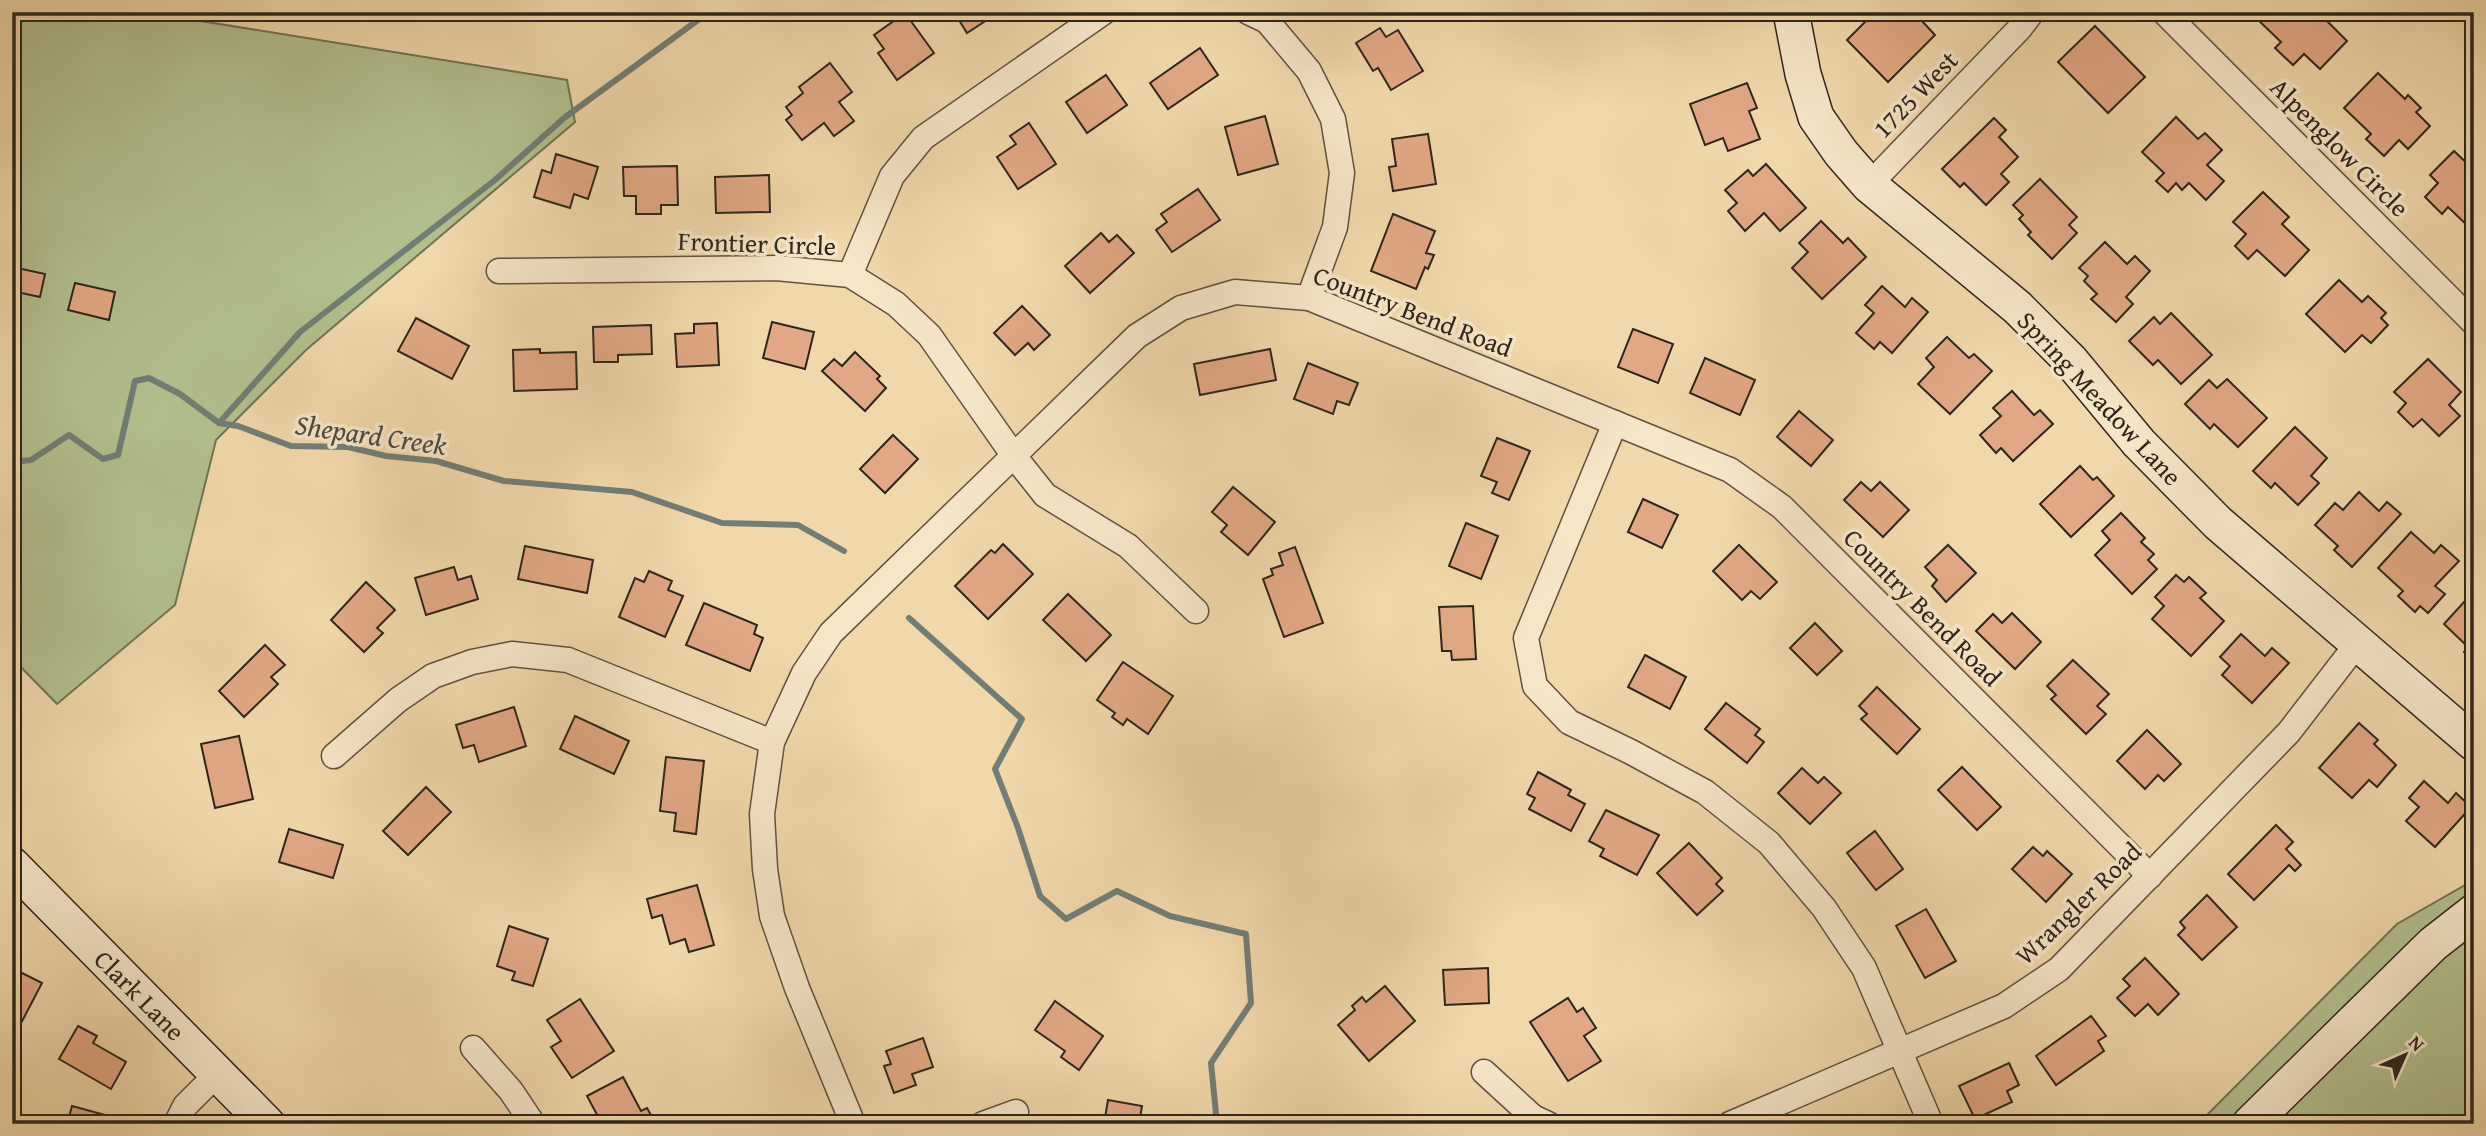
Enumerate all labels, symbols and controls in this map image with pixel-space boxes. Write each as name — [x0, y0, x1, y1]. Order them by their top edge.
street label: 1725 West — [1863, 41, 1967, 147]
street label: Alpenglow Circle — [2261, 68, 2419, 226]
street label: Frontier Circle — [677, 221, 837, 265]
street label: Country Bend Road — [1308, 255, 1518, 367]
street label: Spring Meadow Lane — [2009, 302, 2191, 494]
water label: Shepard Creek — [293, 403, 450, 465]
street label: Country Bend Road — [1835, 519, 2011, 695]
street label: Wrangler Road — [2006, 832, 2150, 974]
street label: Clark Lane — [86, 941, 194, 1049]
north arrow — [2370, 1020, 2440, 1090]
text: N — [2403, 1029, 2432, 1058]

